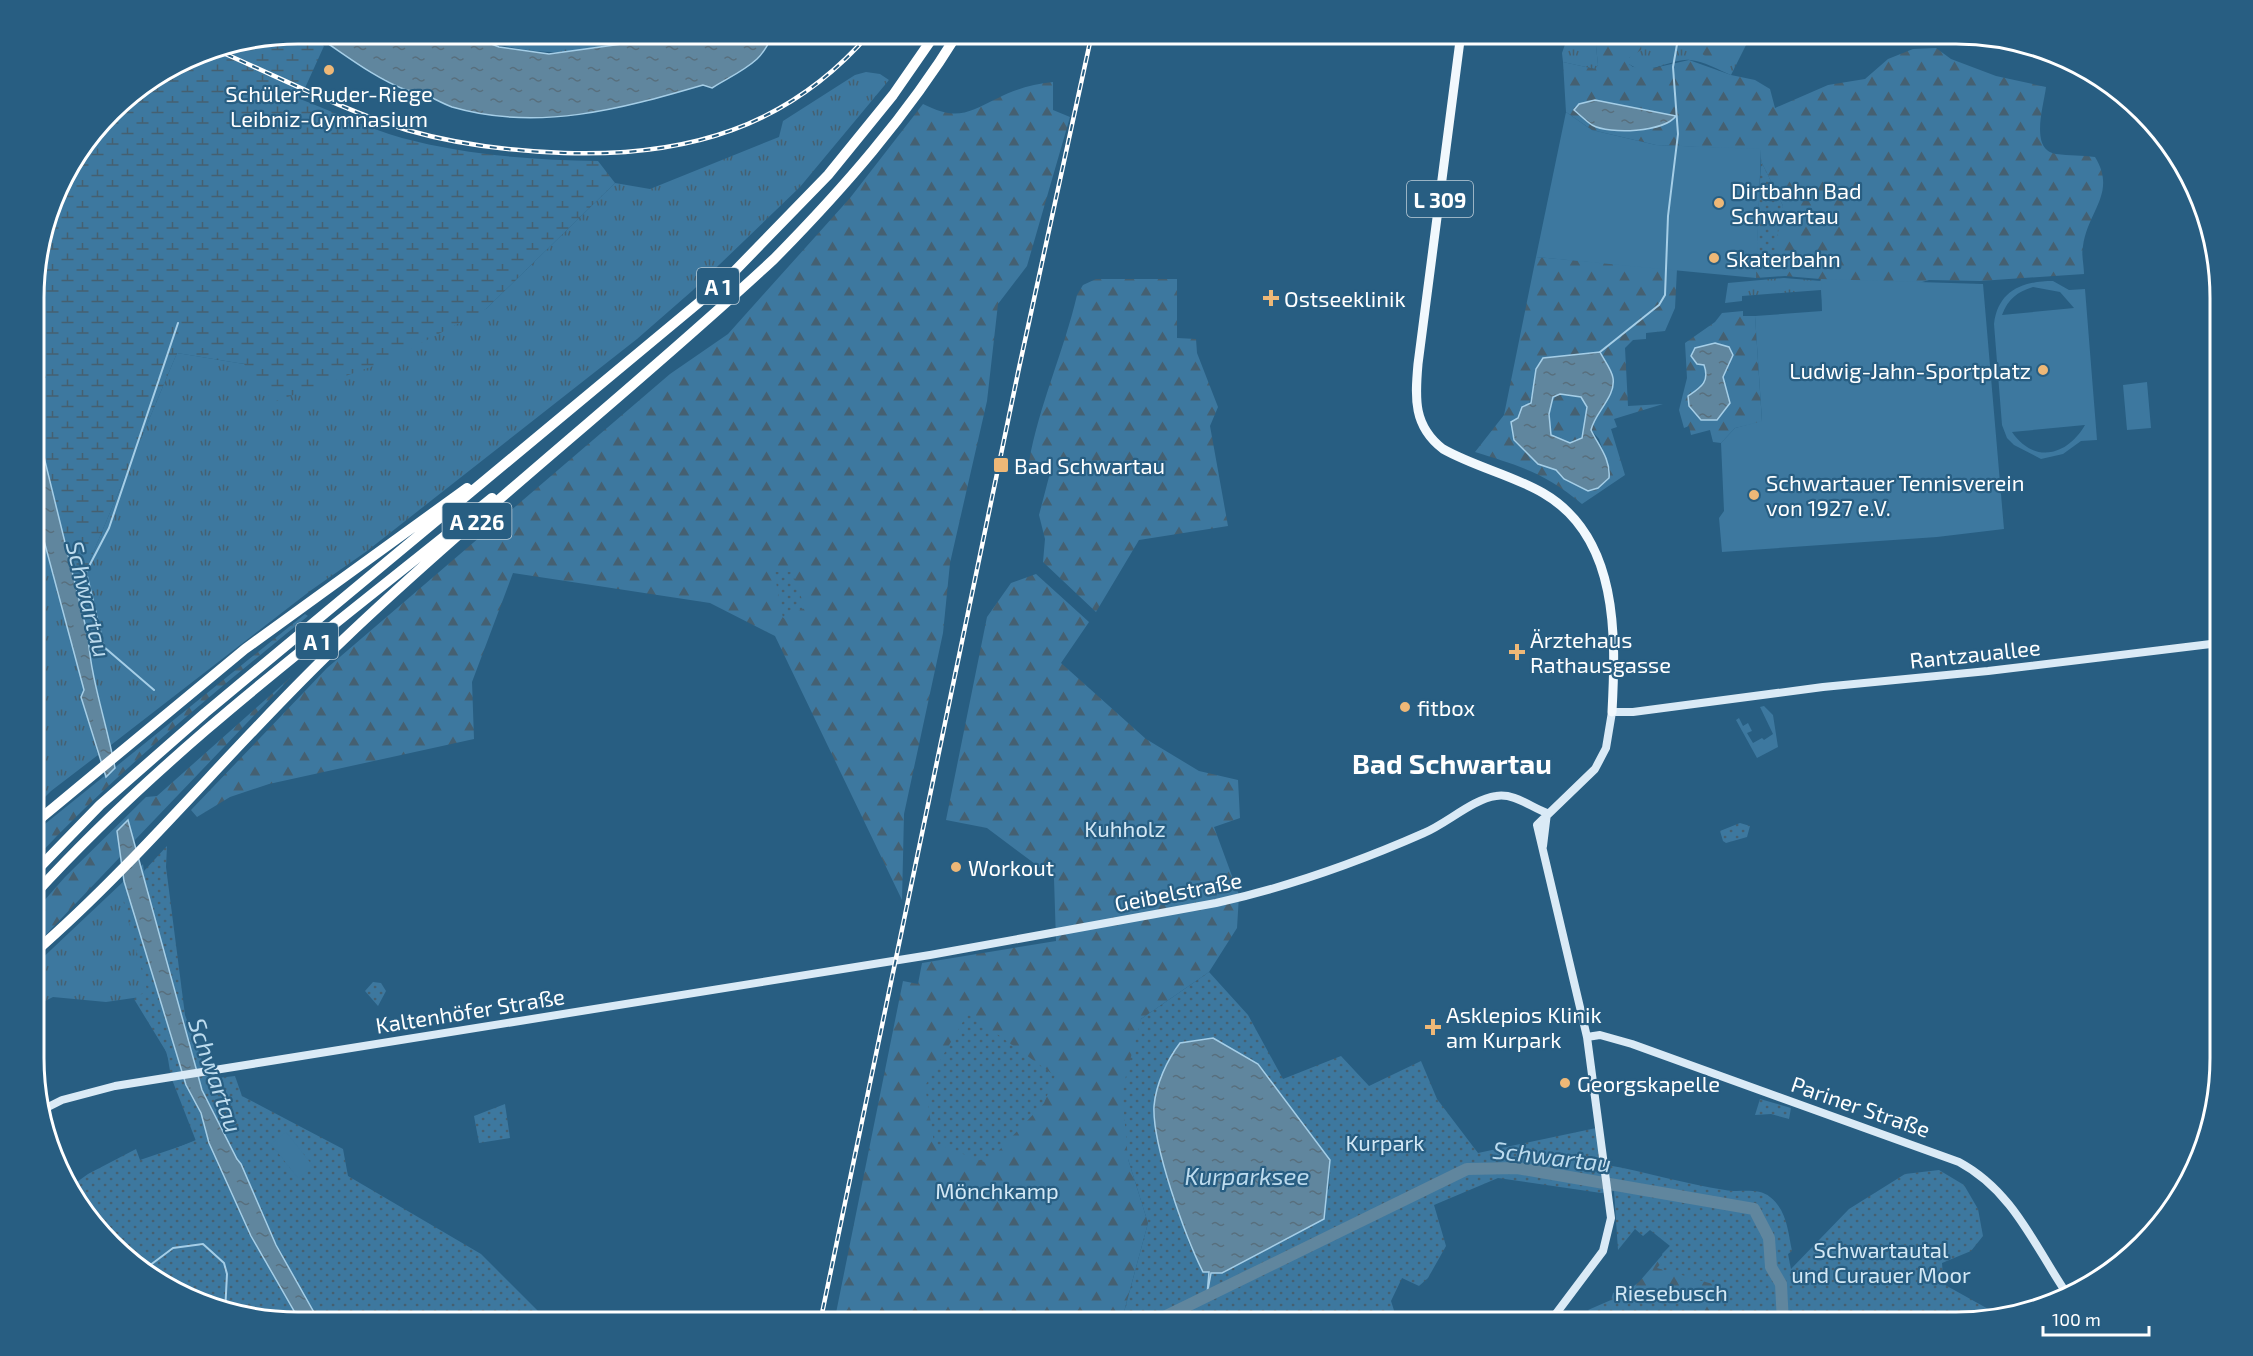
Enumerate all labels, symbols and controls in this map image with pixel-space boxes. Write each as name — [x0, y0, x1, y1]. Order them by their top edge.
marker: Schüler-Ruder-Riege Leibniz-Gymnasium — [322, 63, 336, 77]
place label: Schüler-Ruder-Riege Leibniz-Gymnasium — [225, 80, 433, 131]
place label: Dirtbahn Bad Schwartau — [1731, 177, 1862, 228]
road number: L 309 — [1407, 181, 1473, 217]
marker: Dirtbahn Bad Schwartau — [1712, 196, 1726, 210]
place label: Skaterbahn — [1726, 245, 1841, 271]
marker: Skaterbahn — [1707, 251, 1721, 265]
road number: A 1 — [697, 268, 739, 304]
place label: Ostseeklinik — [1284, 285, 1406, 311]
marker: Ostseeklinik — [1262, 289, 1280, 307]
place label: Ludwig-Jahn-Sportplatz — [1789, 357, 2031, 383]
marker: Ludwig-Jahn-Sportplatz — [2036, 363, 2050, 377]
place label: Bad Schwartau — [1014, 452, 1165, 478]
marker: Bad Schwartau — [992, 456, 1010, 474]
place label: Schwartauer Tennisverein von 1927 e.V. — [1766, 469, 2025, 520]
marker: Schwartauer Tennisverein von 1927 e.V. — [1747, 488, 1761, 502]
road number: A 226 — [442, 503, 512, 539]
water label: Schwartau — [61, 538, 117, 660]
road number: A 1 — [296, 623, 338, 659]
place label: Ärztehaus Rathausgasse — [1530, 626, 1671, 677]
street label: Rantzauallee — [1908, 633, 2042, 673]
marker: Ärztehaus Rathausgasse — [1508, 643, 1526, 661]
place label: fitbox — [1417, 694, 1476, 720]
marker: fitbox — [1398, 700, 1412, 714]
district label: Bad Schwartau — [1352, 746, 1552, 780]
park label: Kuhholz — [1084, 815, 1166, 841]
place label: Workout — [968, 854, 1054, 880]
marker: Workout — [949, 860, 963, 874]
street label: Geibelstraße — [1112, 866, 1244, 916]
street label: Kaltenhöfer Straße — [374, 982, 566, 1038]
place label: Asklepios Klinik am Kurpark — [1446, 1001, 1602, 1052]
water label: Schwartau — [183, 1014, 249, 1136]
marker: Asklepios Klinik am Kurpark — [1424, 1018, 1442, 1036]
place label: Georgskapelle — [1577, 1070, 1720, 1096]
street label: Pariner Straße — [1788, 1070, 1934, 1142]
marker: Georgskapelle — [1558, 1076, 1572, 1090]
park label: Kurpark — [1345, 1129, 1425, 1155]
water label: Schwartau — [1491, 1134, 1613, 1178]
water label: Kurparksee — [1185, 1161, 1309, 1190]
park label: Mönchkamp — [935, 1177, 1059, 1203]
park label: Schwartautal und Curauer Moor — [1791, 1236, 1971, 1287]
park label: Riesebusch — [1614, 1279, 1728, 1305]
scale bar — [2043, 1299, 2150, 1337]
text: 100 m — [2052, 1308, 2101, 1330]

